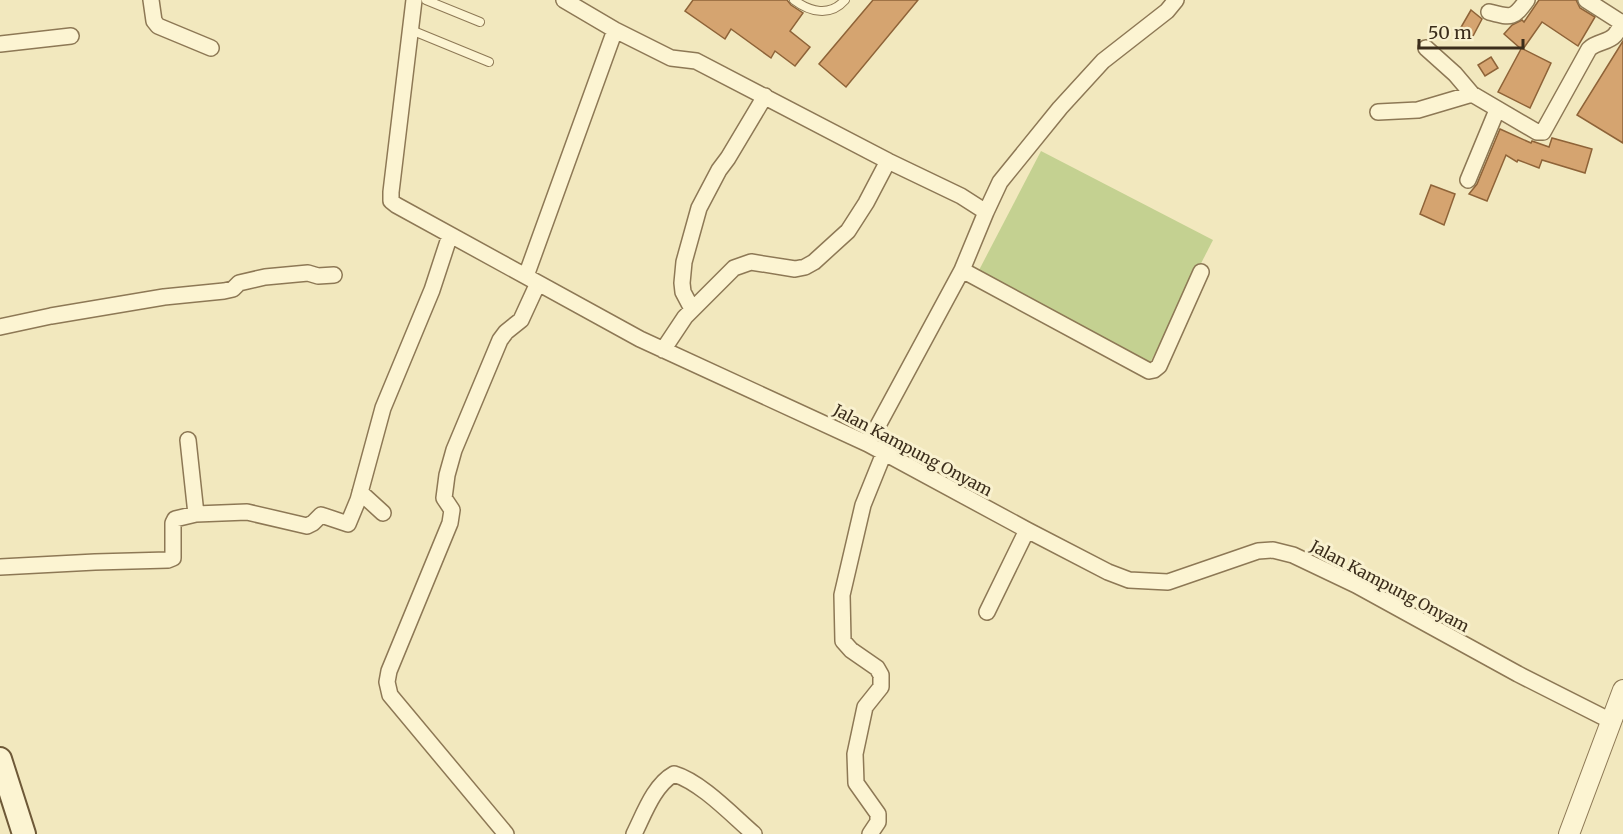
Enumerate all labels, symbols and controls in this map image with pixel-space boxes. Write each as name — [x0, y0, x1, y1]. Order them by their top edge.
scale bar — [1419, 12, 1522, 50]
text: 50 m — [1428, 21, 1472, 44]
street label: Jalan Kampung Onyam — [829, 399, 996, 500]
street label: Jalan Kampung Onyam — [1306, 535, 1473, 636]

